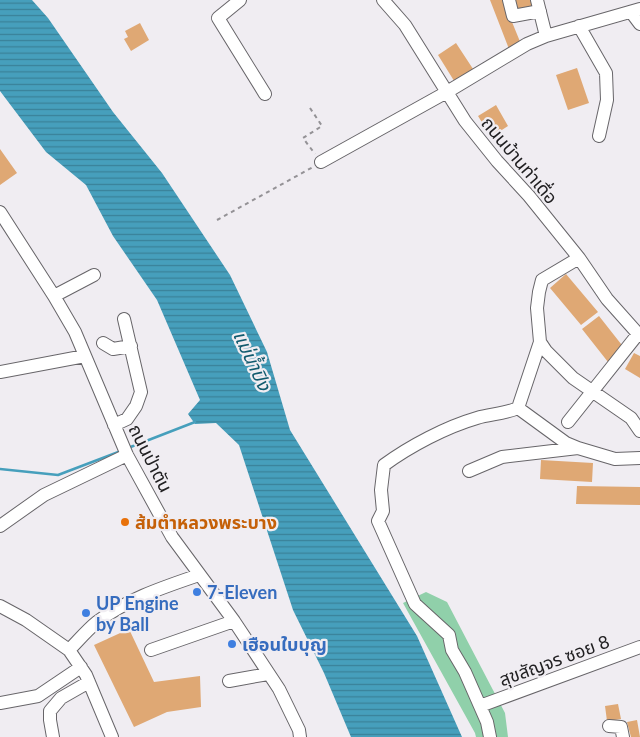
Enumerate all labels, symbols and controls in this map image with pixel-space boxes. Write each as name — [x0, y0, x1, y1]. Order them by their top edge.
street label: ถนนบ้านท่าเดื่อ — [477, 111, 564, 208]
water label: แม่น้ำปิง — [229, 326, 278, 394]
street label: ถนนป่าตัน — [124, 420, 178, 496]
place label: ส้มตำหลวงพระบาง — [135, 511, 277, 533]
marker: ส้มตำหลวงพระบาง — [119, 516, 131, 528]
place label: 7-Eleven — [207, 581, 277, 603]
marker: 7-Eleven — [191, 586, 203, 598]
place label: UP Engine by Ball — [96, 592, 179, 635]
marker: UP Engine by Ball — [80, 607, 92, 619]
street label: สุขสัญจร ซอย 8 — [496, 630, 613, 691]
place label: เฮือนใบบุญ — [242, 633, 327, 656]
marker: เฮือนใบบุญ — [226, 638, 238, 650]

